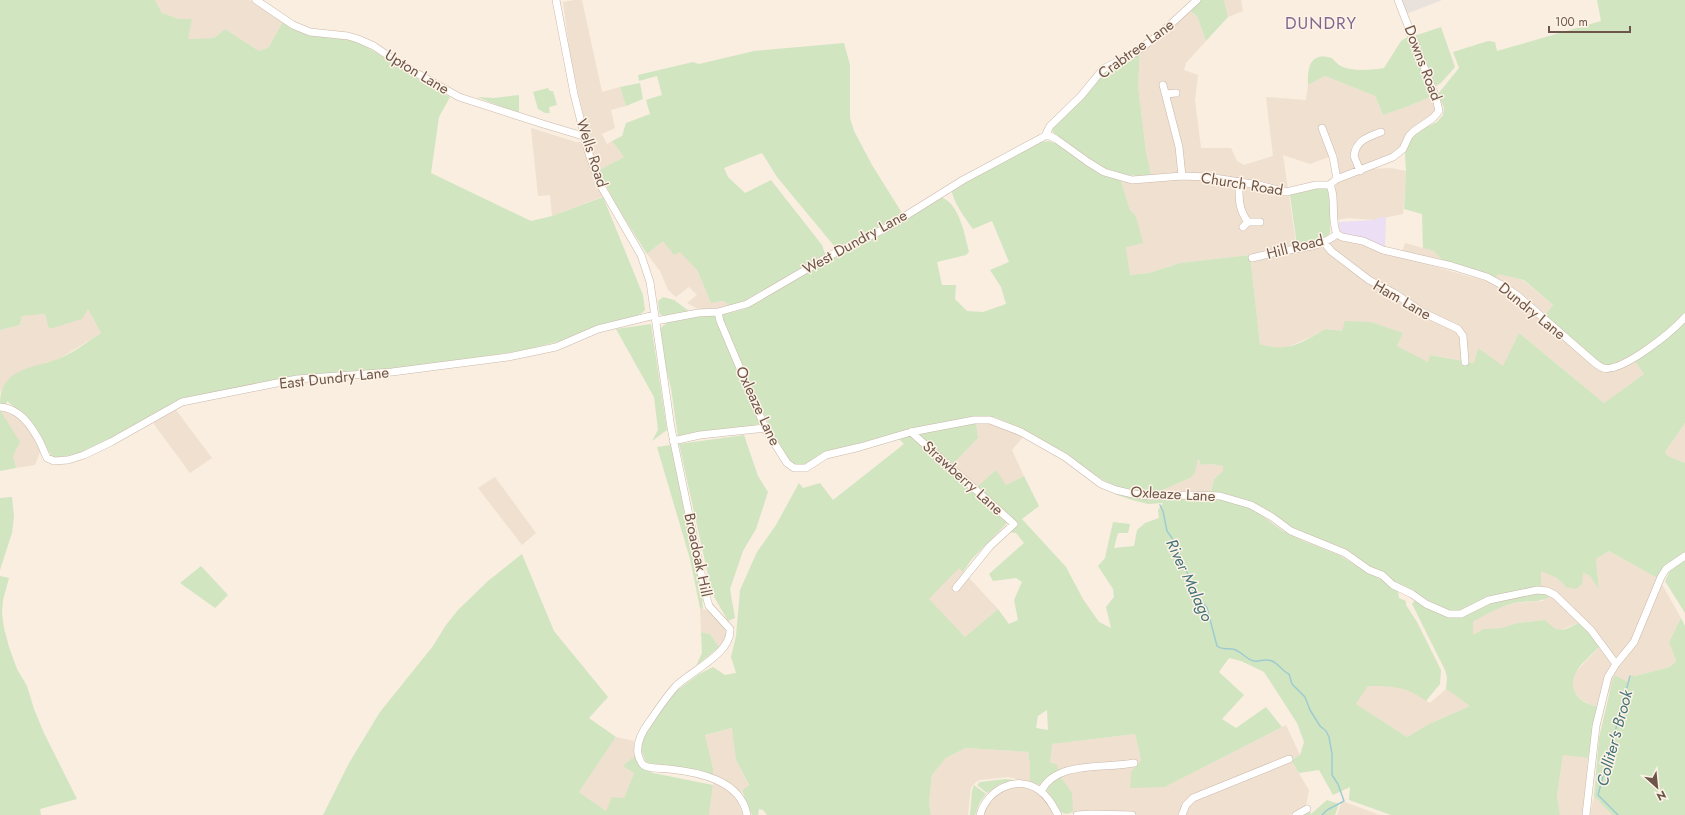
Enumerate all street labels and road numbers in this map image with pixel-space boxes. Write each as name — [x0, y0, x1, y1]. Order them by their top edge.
street label: Crabtree Lane — [1093, 14, 1179, 84]
street label: Downs Road — [1399, 22, 1447, 104]
street label: Upton Lane — [381, 44, 454, 100]
street label: Wells Road — [571, 116, 613, 190]
street label: Church Road — [1199, 167, 1285, 201]
street label: West Dundry Lane — [799, 204, 911, 280]
street label: Hill Road — [1264, 229, 1326, 265]
street label: Ham Lane — [1369, 275, 1435, 326]
street label: Dundry Lane — [1494, 277, 1571, 345]
street label: East Dundry Lane — [278, 361, 390, 395]
street label: Oxleaze Lane — [730, 363, 786, 449]
street label: Strawberry Lane — [918, 436, 1008, 520]
street label: Oxleaze Lane — [1130, 481, 1216, 507]
street label: Broadoak Hill — [678, 511, 718, 599]

